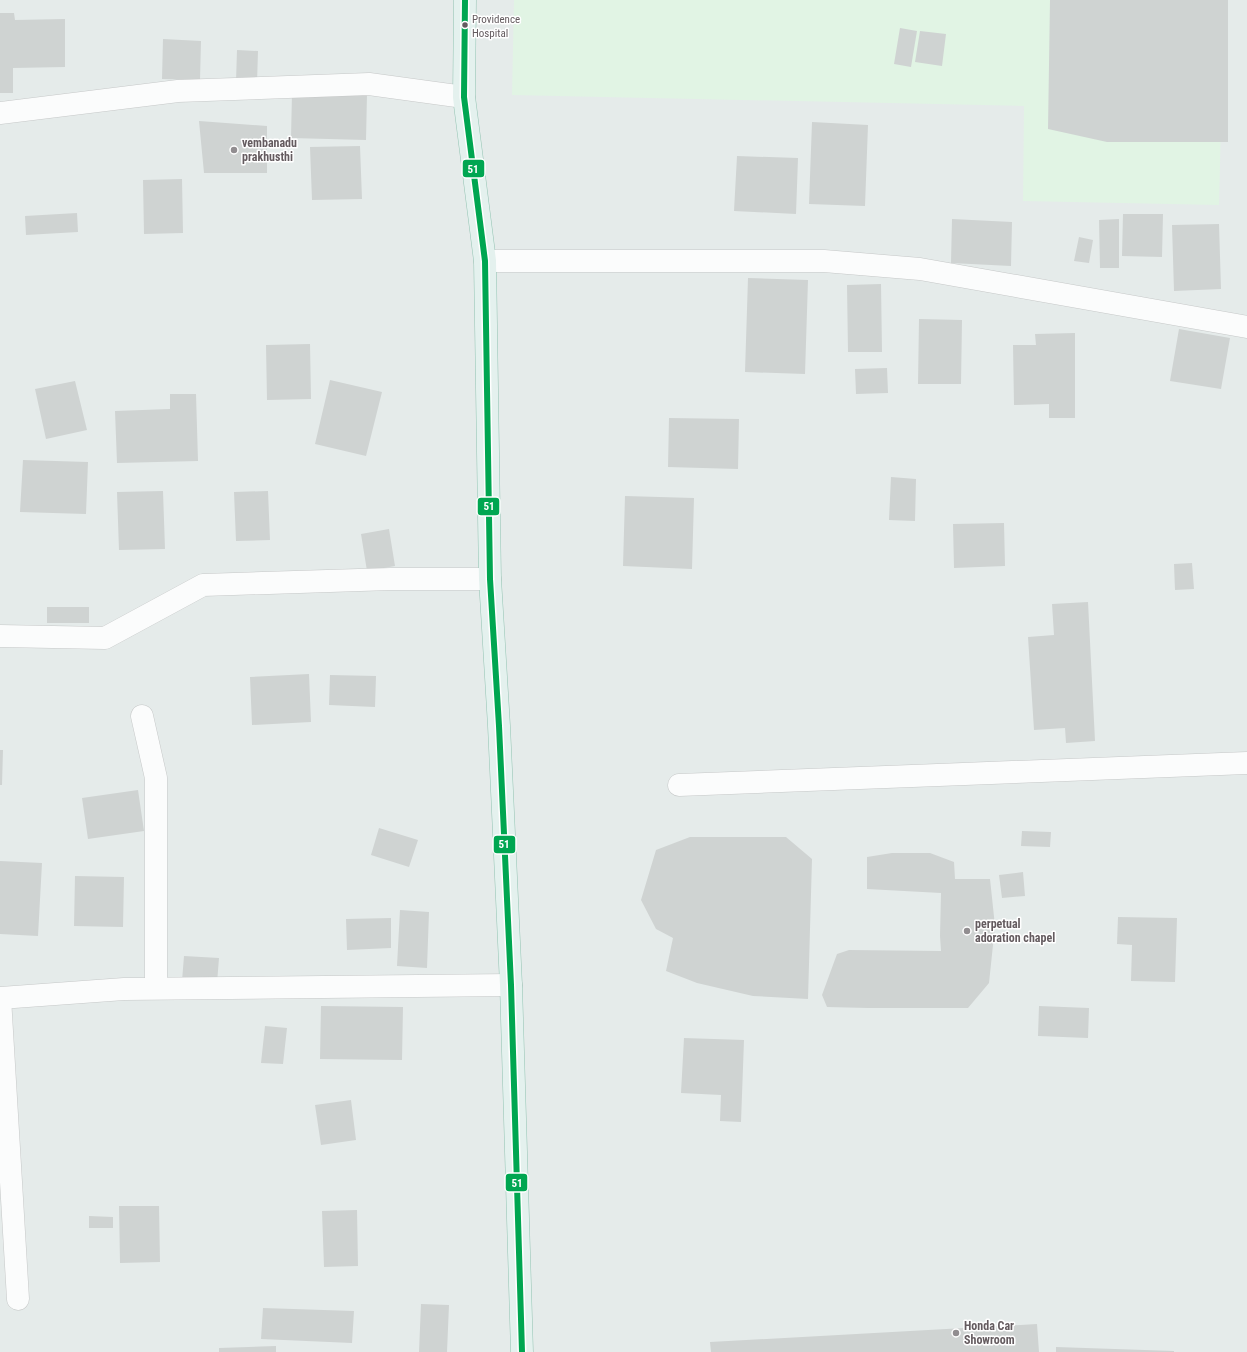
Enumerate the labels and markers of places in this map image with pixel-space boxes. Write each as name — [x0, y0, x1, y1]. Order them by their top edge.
place label: Providence Hospital — [472, 13, 520, 40]
marker: Providence Hospital — [460, 20, 470, 30]
place label: vembanadu prakhusthi — [242, 136, 297, 164]
marker: vembanadu prakhusthi — [229, 145, 239, 155]
place label: perpetual adoration chapel — [975, 917, 1055, 945]
marker: perpetual adoration chapel — [962, 926, 972, 936]
place label: Honda Car Showroom — [964, 1319, 1015, 1347]
marker: Honda Car Showroom — [951, 1328, 961, 1338]

